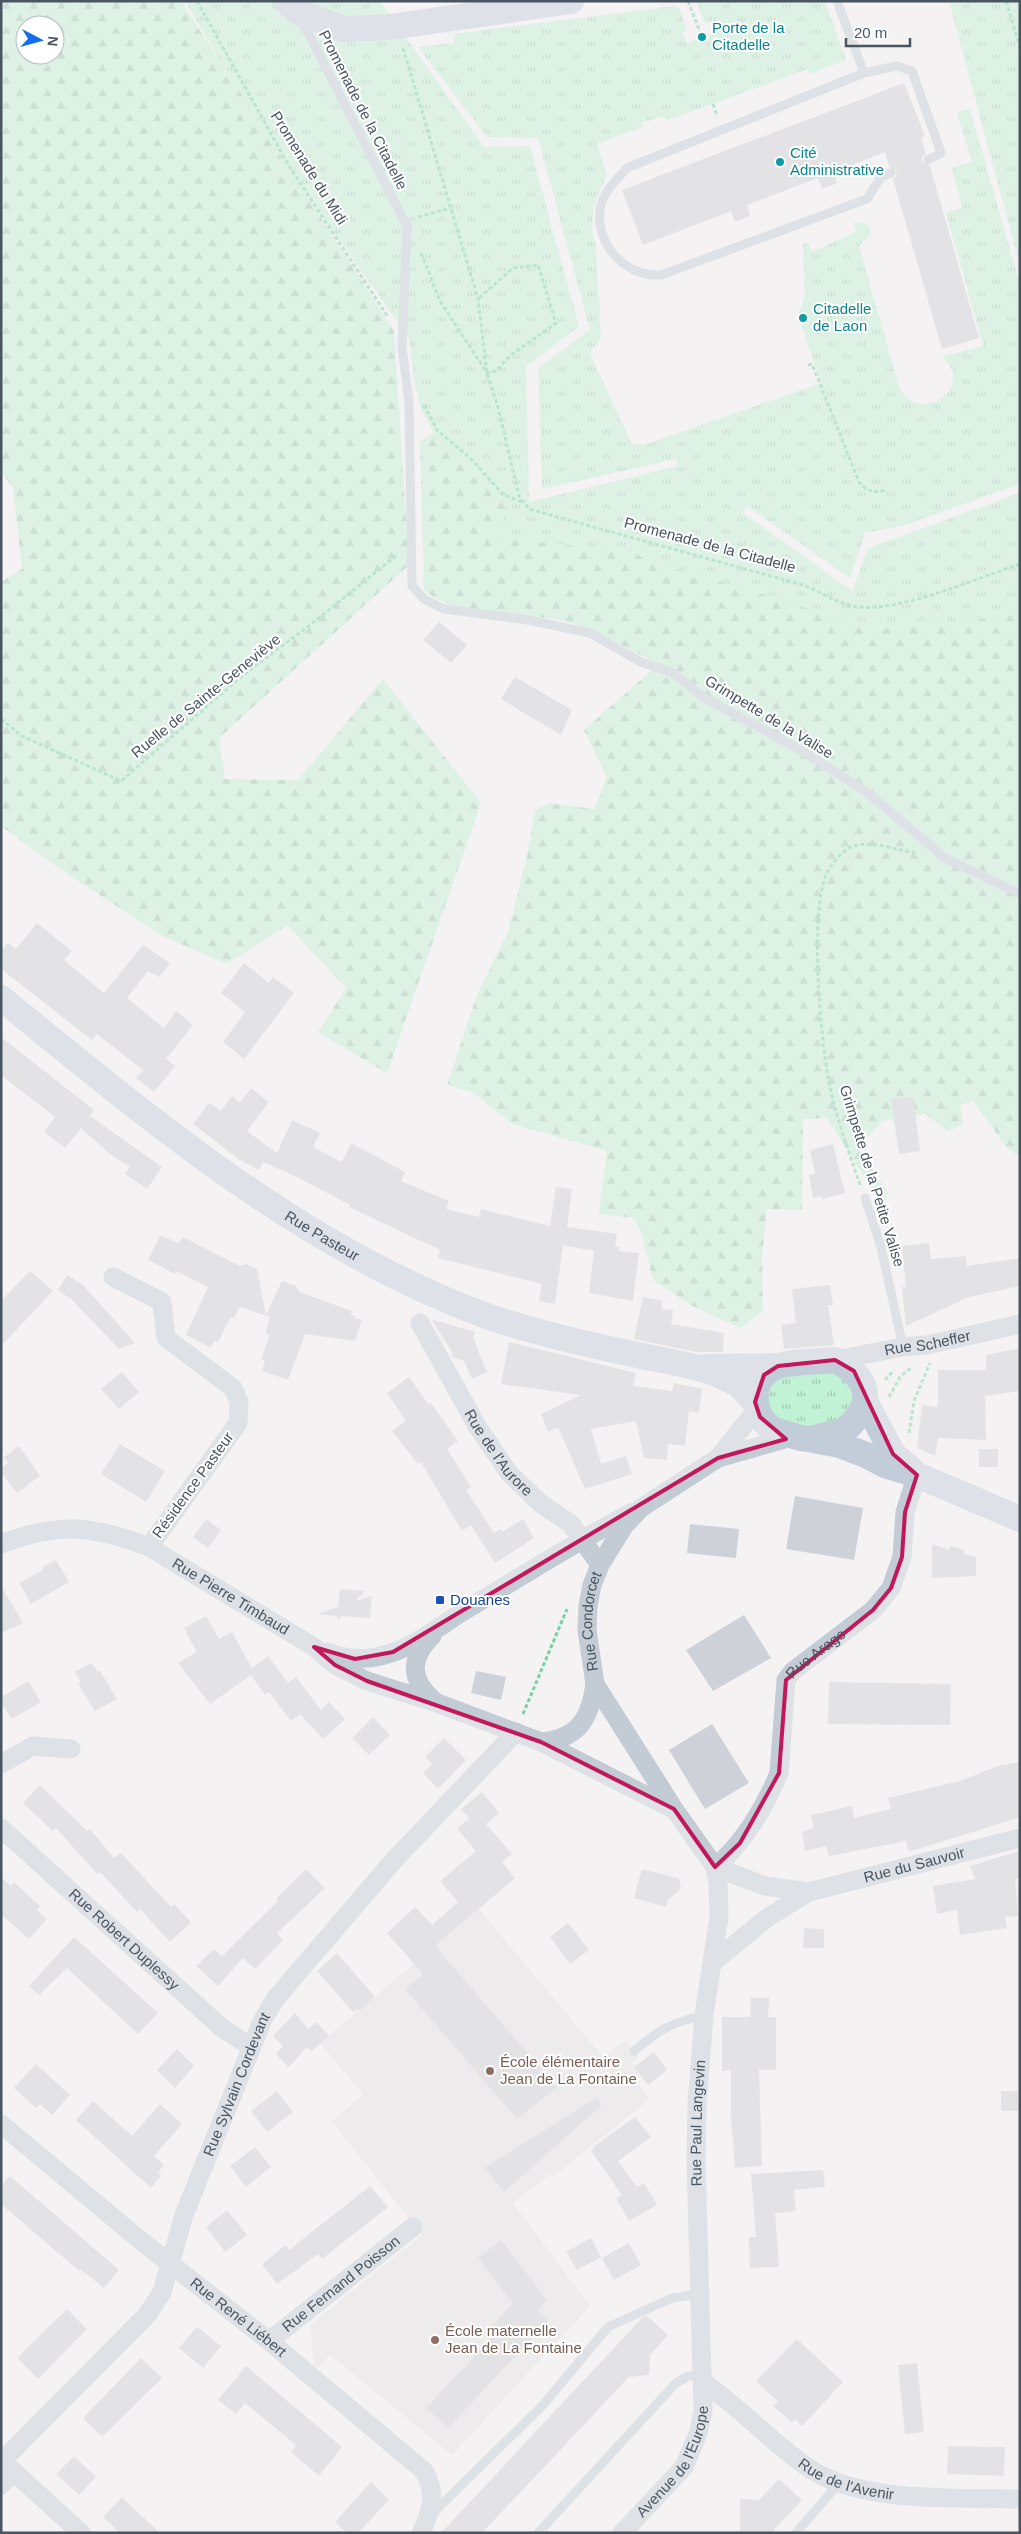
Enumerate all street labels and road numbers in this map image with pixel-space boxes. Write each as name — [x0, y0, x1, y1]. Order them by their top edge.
street label: Promenade de la Citadelle — [316, 27, 411, 192]
street label: Promenade du Midi — [268, 108, 351, 227]
street label: Promenade de la Citadelle — [623, 513, 798, 576]
street label: Ruelle de Sainte-Geneviève — [128, 630, 284, 761]
street label: Grimpette de la Valise — [702, 672, 836, 762]
street label: Grimpette de la Petite Valise — [837, 1083, 908, 1269]
street label: Rue Pasteur — [282, 1207, 362, 1264]
street label: Rue Scheffer — [883, 1326, 972, 1358]
street label: Rue de l'Aurore — [461, 1406, 536, 1499]
street label: Résidence Pasteur — [148, 1428, 237, 1541]
street label: Rue Pierre Timbaud — [169, 1554, 292, 1638]
street label: Rue Condorcet — [578, 1568, 605, 1673]
street label: Rue Arago — [782, 1625, 849, 1681]
street label: Rue du Sauvoir — [862, 1844, 966, 1886]
street label: Rue Robert Duplessy — [66, 1885, 183, 1994]
street label: Rue Sylvain Cordevant — [200, 2008, 273, 2159]
street label: Rue Paul Langevin — [687, 2059, 708, 2187]
street label: Rue Fernand Poisson — [279, 2232, 403, 2335]
street label: Rue René Liébert — [187, 2274, 291, 2360]
street label: Avenue de l'Europe — [632, 2406, 711, 2520]
street label: Rue de l'Avenir — [795, 2454, 895, 2503]

